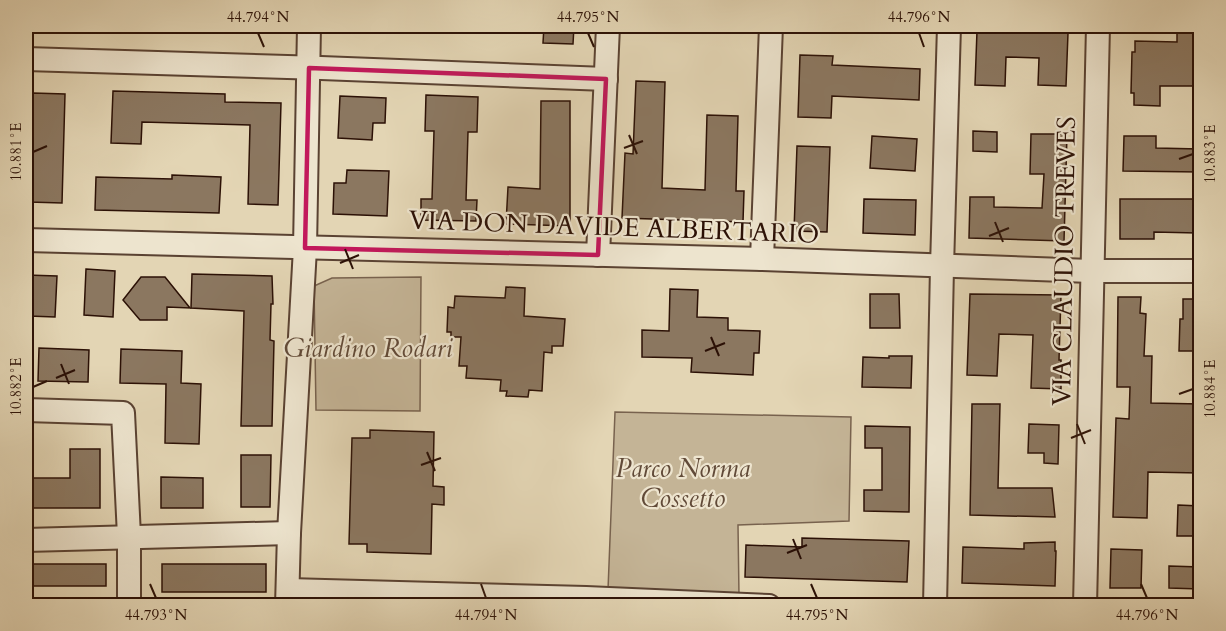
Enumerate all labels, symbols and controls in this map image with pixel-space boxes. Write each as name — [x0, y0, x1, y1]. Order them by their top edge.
text: 44.794°N — [227, 7, 290, 27]
text: 44.795°N — [557, 7, 620, 27]
text: 44.796°N — [888, 7, 951, 27]
street label: VIA CLAUDIO TREVES — [1044, 116, 1084, 406]
text: 10.881°E — [6, 122, 26, 182]
text: 10.883°E — [1200, 124, 1220, 184]
street label: VIA DON DAVIDE ALBERTARIO — [408, 202, 820, 252]
park label: Giardino Rodari — [283, 331, 453, 366]
text: 10.882°E — [6, 357, 26, 417]
text: 10.884°E — [1200, 359, 1220, 419]
park label: Parco Norma Cossetto — [616, 451, 751, 516]
text: 44.793°N — [125, 605, 188, 625]
text: 44.794°N — [455, 605, 518, 625]
text: 44.795°N — [786, 605, 849, 625]
text: 44.796°N — [1116, 605, 1179, 625]

